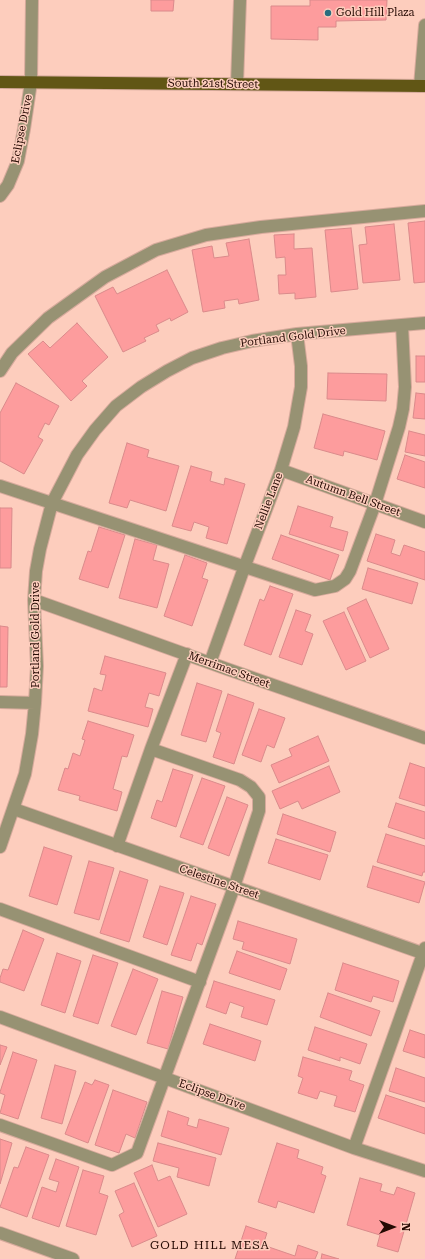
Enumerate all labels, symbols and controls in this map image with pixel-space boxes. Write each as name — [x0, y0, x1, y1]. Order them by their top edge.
place label: Gold Hill Plaza — [336, 6, 415, 20]
marker: Gold Hill Plaza — [323, 8, 333, 18]
street label: South 21st Street — [168, 77, 258, 91]
street label: Eclipse Drive — [9, 93, 35, 165]
street label: Portland Gold Drive — [240, 324, 346, 350]
street label: Nellie Lane — [252, 471, 286, 531]
street label: Autumn Bell Street — [304, 473, 402, 519]
street label: Portland Gold Drive — [29, 582, 43, 688]
street label: Merrimac Street — [187, 649, 271, 691]
street label: Celestine Street — [177, 862, 261, 902]
street label: Eclipse Drive — [177, 1077, 247, 1113]
north arrow — [373, 1207, 413, 1247]
text: N — [399, 1223, 412, 1231]
district label: GOLD HILL MESA — [150, 1238, 270, 1252]

